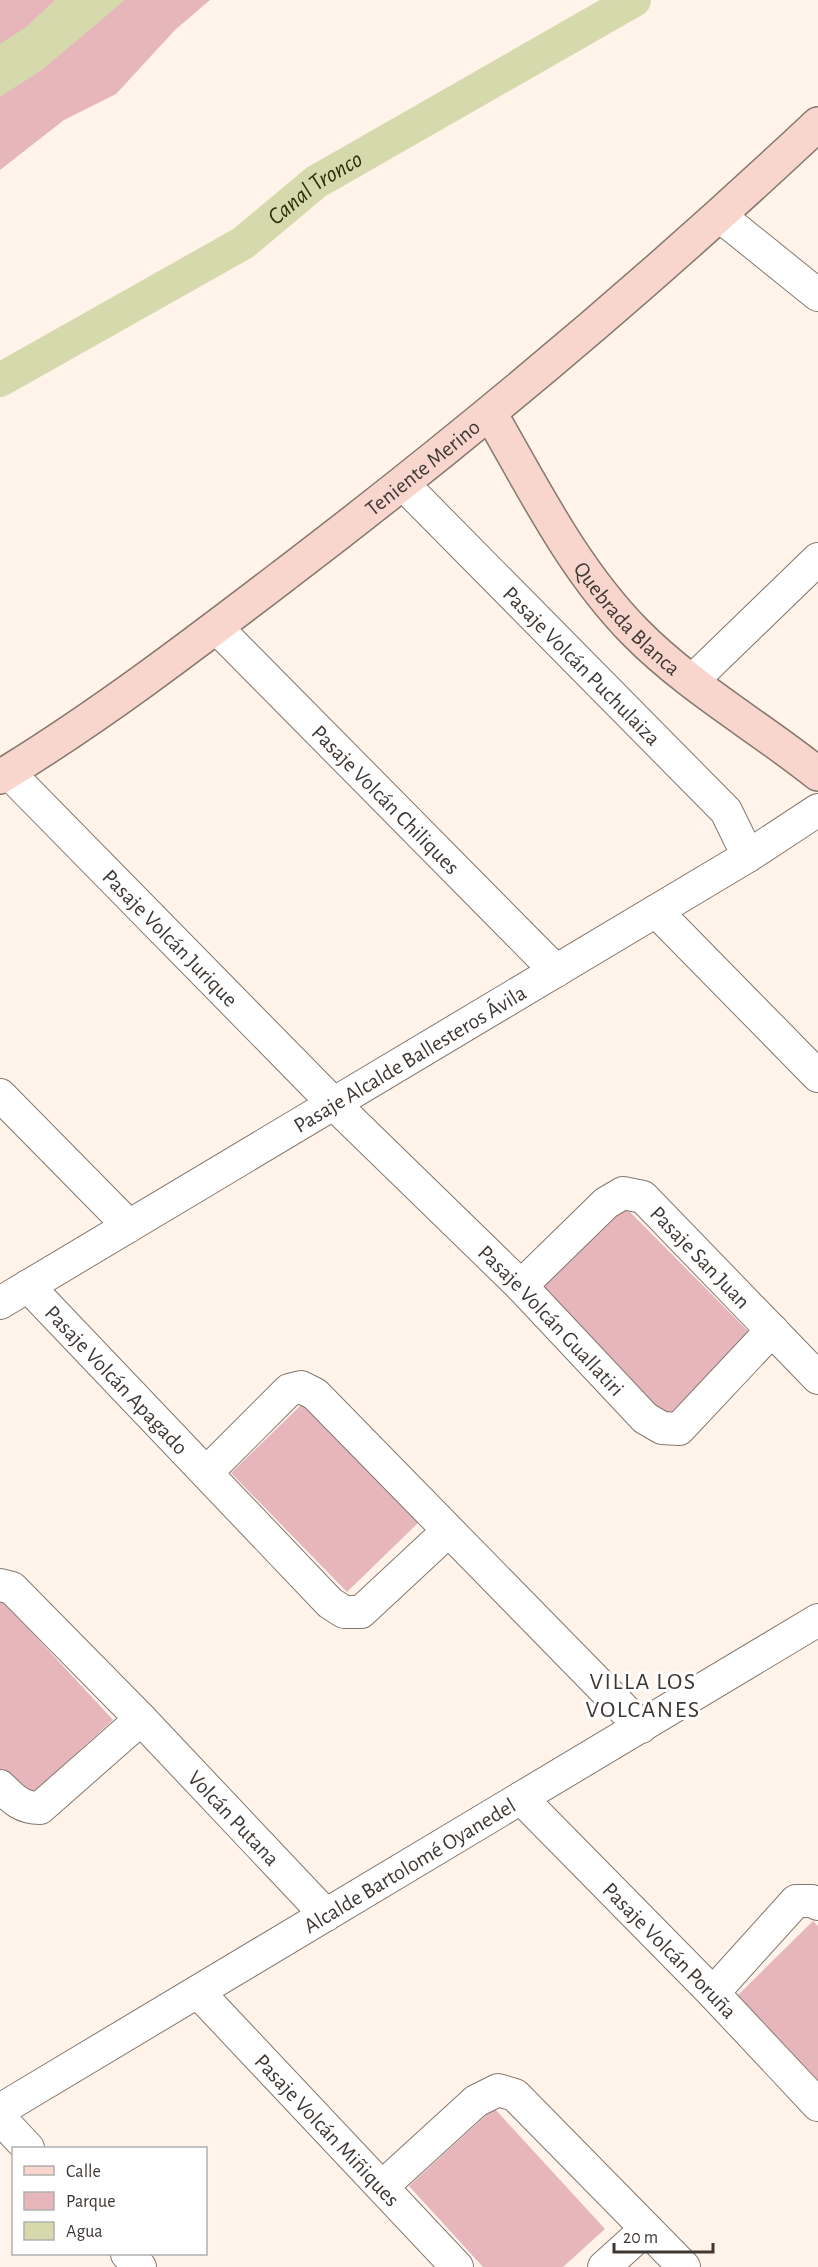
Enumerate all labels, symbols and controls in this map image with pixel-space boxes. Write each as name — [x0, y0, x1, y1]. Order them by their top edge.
water label: Canal Tronco — [264, 147, 367, 230]
street label: Teniente Merino — [361, 416, 484, 520]
street label: Quebrada Blanca — [569, 558, 684, 680]
street label: Pasaje Volcán Puchulaiza — [499, 582, 664, 750]
street label: Pasaje Volcán Chiliques — [307, 721, 463, 879]
street label: Pasaje Volcán Jurique — [98, 865, 242, 1011]
street label: Pasaje Alcalde Ballesteros Ávila — [290, 981, 530, 1137]
street label: Pasaje San Juan — [646, 1202, 754, 1313]
street label: Pasaje Volcán Guallatiri — [474, 1241, 628, 1400]
street label: Pasaje Volcán Apagado — [41, 1301, 192, 1459]
district label: VILLA LOS VOLCANES — [585, 1670, 701, 1722]
street label: Volcán Putana — [184, 1767, 283, 1870]
street label: Alcalde Bartolomé Oyanedel — [300, 1794, 519, 1938]
street label: Pasaje Volcán Poruña — [598, 1878, 741, 2023]
street label: Pasaje Volcán Miñiques — [250, 2050, 403, 2211]
legend — [12, 2147, 207, 2255]
text: Calle — [66, 2163, 101, 2181]
text: Parque — [66, 2193, 115, 2211]
scale bar — [614, 2216, 713, 2254]
text: Agua — [66, 2223, 103, 2241]
text: 20 m — [623, 2229, 658, 2247]

